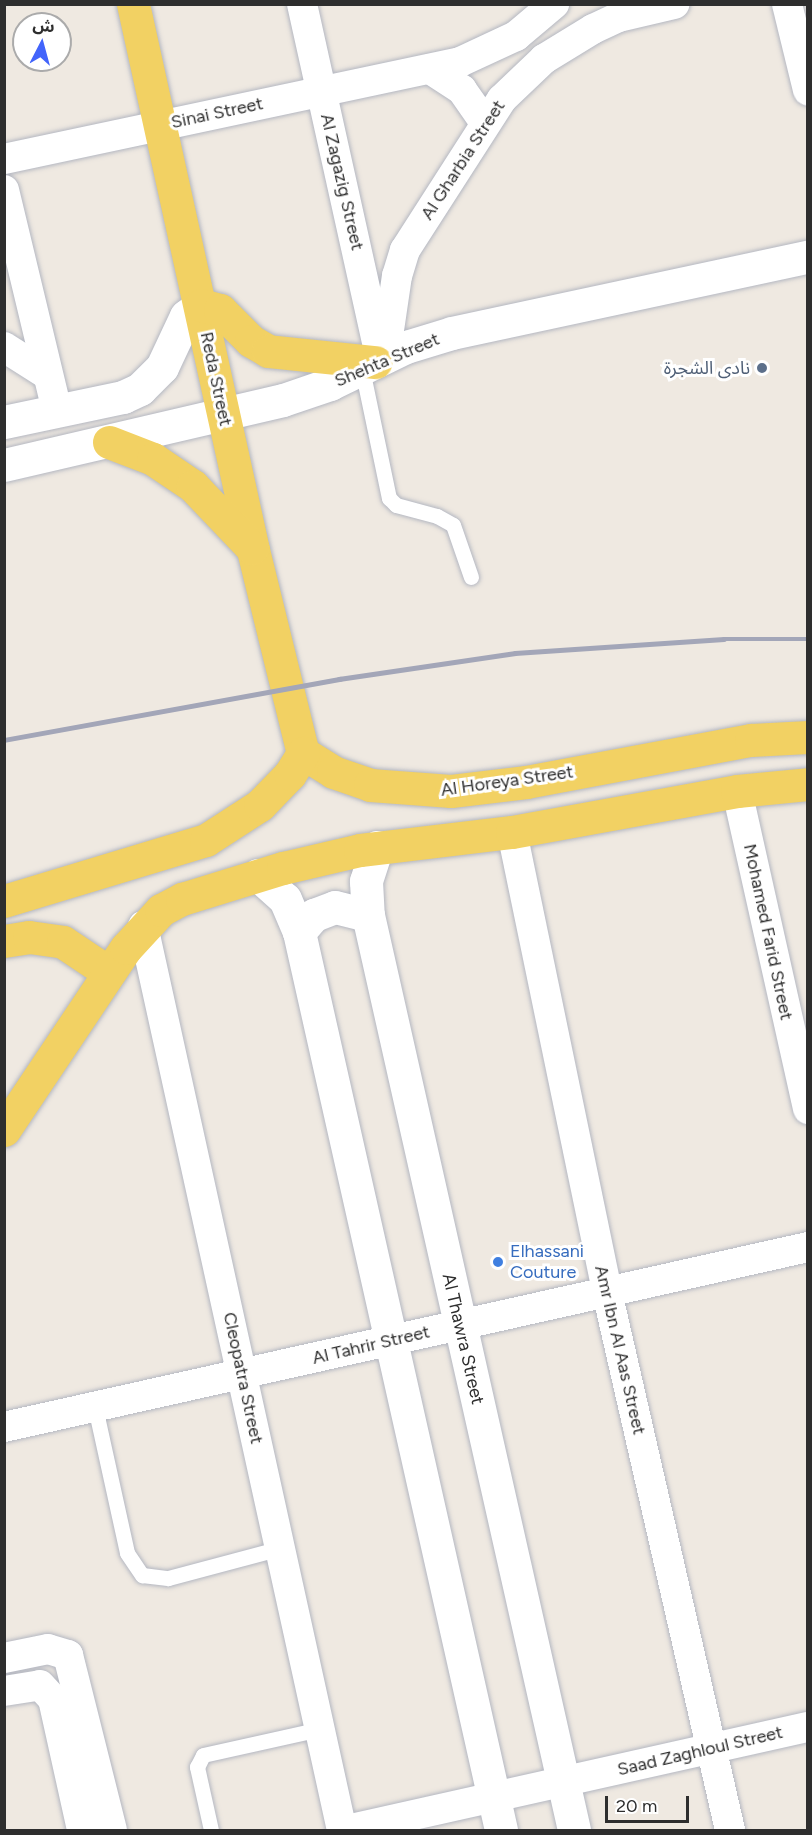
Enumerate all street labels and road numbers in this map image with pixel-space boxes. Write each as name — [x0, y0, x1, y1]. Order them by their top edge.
street label: Sinai Street — [169, 93, 265, 133]
street label: Al Gharbia Street — [416, 96, 510, 224]
street label: Al Zagazig Street — [316, 112, 368, 252]
street label: Shehta Street — [331, 328, 443, 392]
street label: Reda Street — [195, 330, 237, 428]
street label: Al Horeya Street — [439, 761, 575, 801]
street label: Mohamed Farid Street — [739, 842, 797, 1022]
street label: Amr Ibn Al Aas Street — [590, 1263, 650, 1437]
street label: Al Thawra Street — [437, 1271, 489, 1407]
street label: Cleopatra Street — [219, 1310, 267, 1446]
street label: Al Tahrir Street — [310, 1321, 432, 1369]
street label: Saad Zaghloul Street — [615, 1721, 785, 1781]

